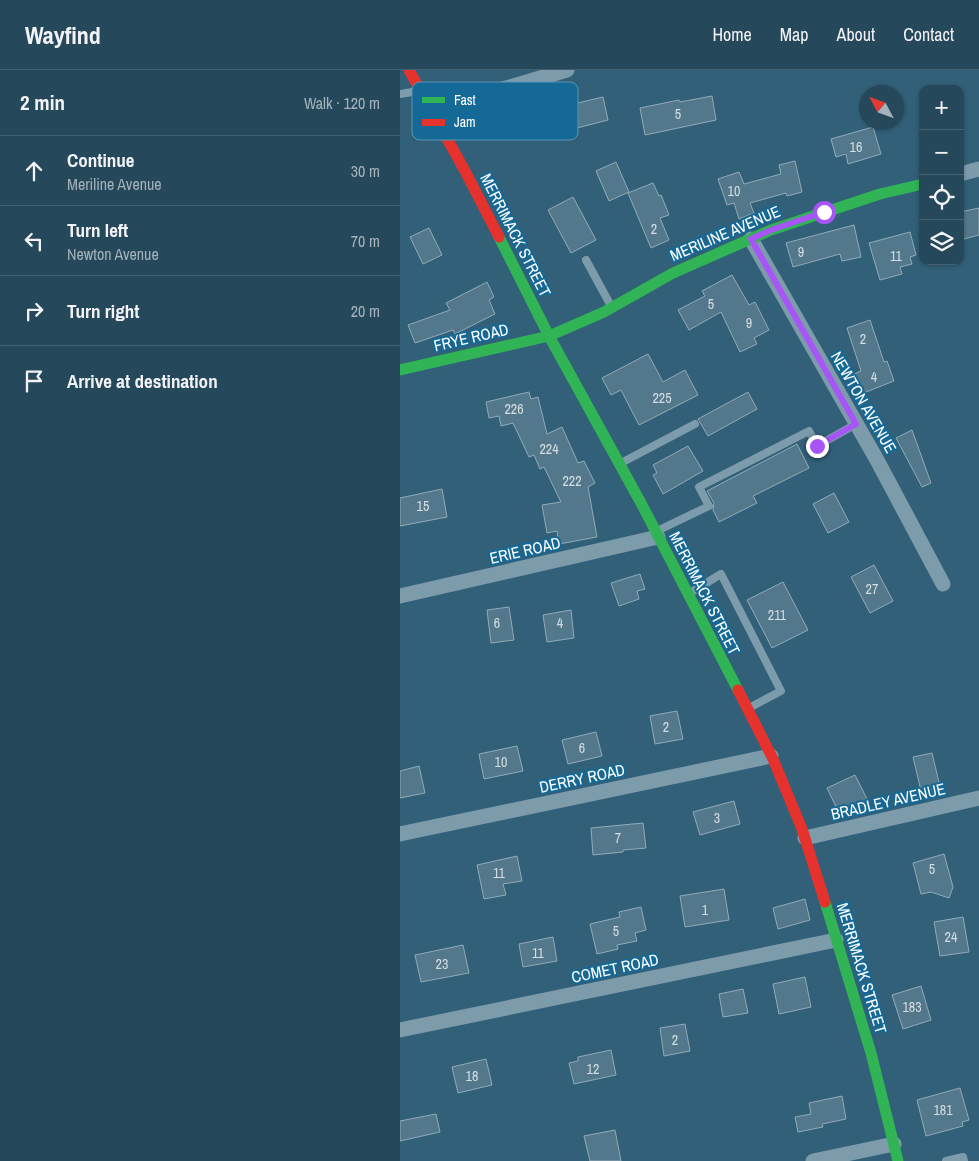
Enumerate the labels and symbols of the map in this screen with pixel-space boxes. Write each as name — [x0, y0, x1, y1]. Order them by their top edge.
legend — [412, 82, 578, 140]
north arrow — [859, 85, 904, 130]
text: Fast — [454, 91, 476, 109]
house number: 5 — [675, 105, 681, 123]
text: Jam — [454, 113, 476, 131]
house number: 16 — [850, 138, 862, 156]
street label: MERRIMACK STREET — [475, 170, 557, 300]
house number: 10 — [728, 182, 740, 200]
street label: MERILINE AVENUE — [666, 200, 784, 266]
route start — [813, 201, 836, 224]
house number: 2 — [651, 220, 657, 238]
house number: 9 — [798, 243, 804, 261]
house number: 11 — [890, 247, 903, 265]
house number: 5 — [708, 295, 714, 313]
house number: 9 — [746, 314, 752, 332]
street label: FRYE ROAD — [431, 318, 511, 356]
house number: 2 — [860, 330, 866, 348]
street label: NEWTON AVENUE — [826, 347, 902, 457]
house number: 4 — [871, 368, 878, 386]
house number: 225 — [652, 389, 672, 407]
house number: 226 — [504, 400, 524, 418]
route end — [806, 435, 829, 458]
house number: 224 — [539, 440, 559, 458]
house number: 222 — [562, 472, 582, 490]
house number: 15 — [417, 497, 429, 515]
street label: MERRIMACK STREET — [664, 528, 746, 658]
street label: ERIE ROAD — [487, 531, 563, 569]
house number: 27 — [866, 580, 878, 598]
house number: 211 — [768, 606, 787, 624]
house number: 6 — [494, 614, 500, 632]
house number: 4 — [557, 614, 564, 632]
house number: 2 — [663, 718, 669, 736]
house number: 6 — [579, 739, 585, 757]
house number: 10 — [495, 753, 507, 771]
street label: DERRY ROAD — [537, 758, 627, 798]
street label: BRADLEY AVENUE — [829, 777, 947, 825]
house number: 3 — [714, 809, 720, 827]
house number: 7 — [615, 829, 621, 847]
house number: 5 — [929, 860, 935, 878]
house number: 11 — [493, 864, 506, 882]
street label: MERRIMACK STREET — [832, 900, 892, 1036]
house number: 1 — [702, 901, 709, 919]
house number: 5 — [613, 922, 619, 940]
house number: 24 — [945, 928, 958, 946]
house number: 11 — [532, 944, 545, 962]
street label: COMET ROAD — [569, 948, 661, 988]
house number: 23 — [436, 955, 448, 973]
house number: 183 — [902, 998, 922, 1016]
house number: 2 — [672, 1031, 678, 1049]
house number: 12 — [587, 1060, 599, 1078]
house number: 18 — [466, 1067, 478, 1085]
house number: 181 — [933, 1101, 953, 1119]

